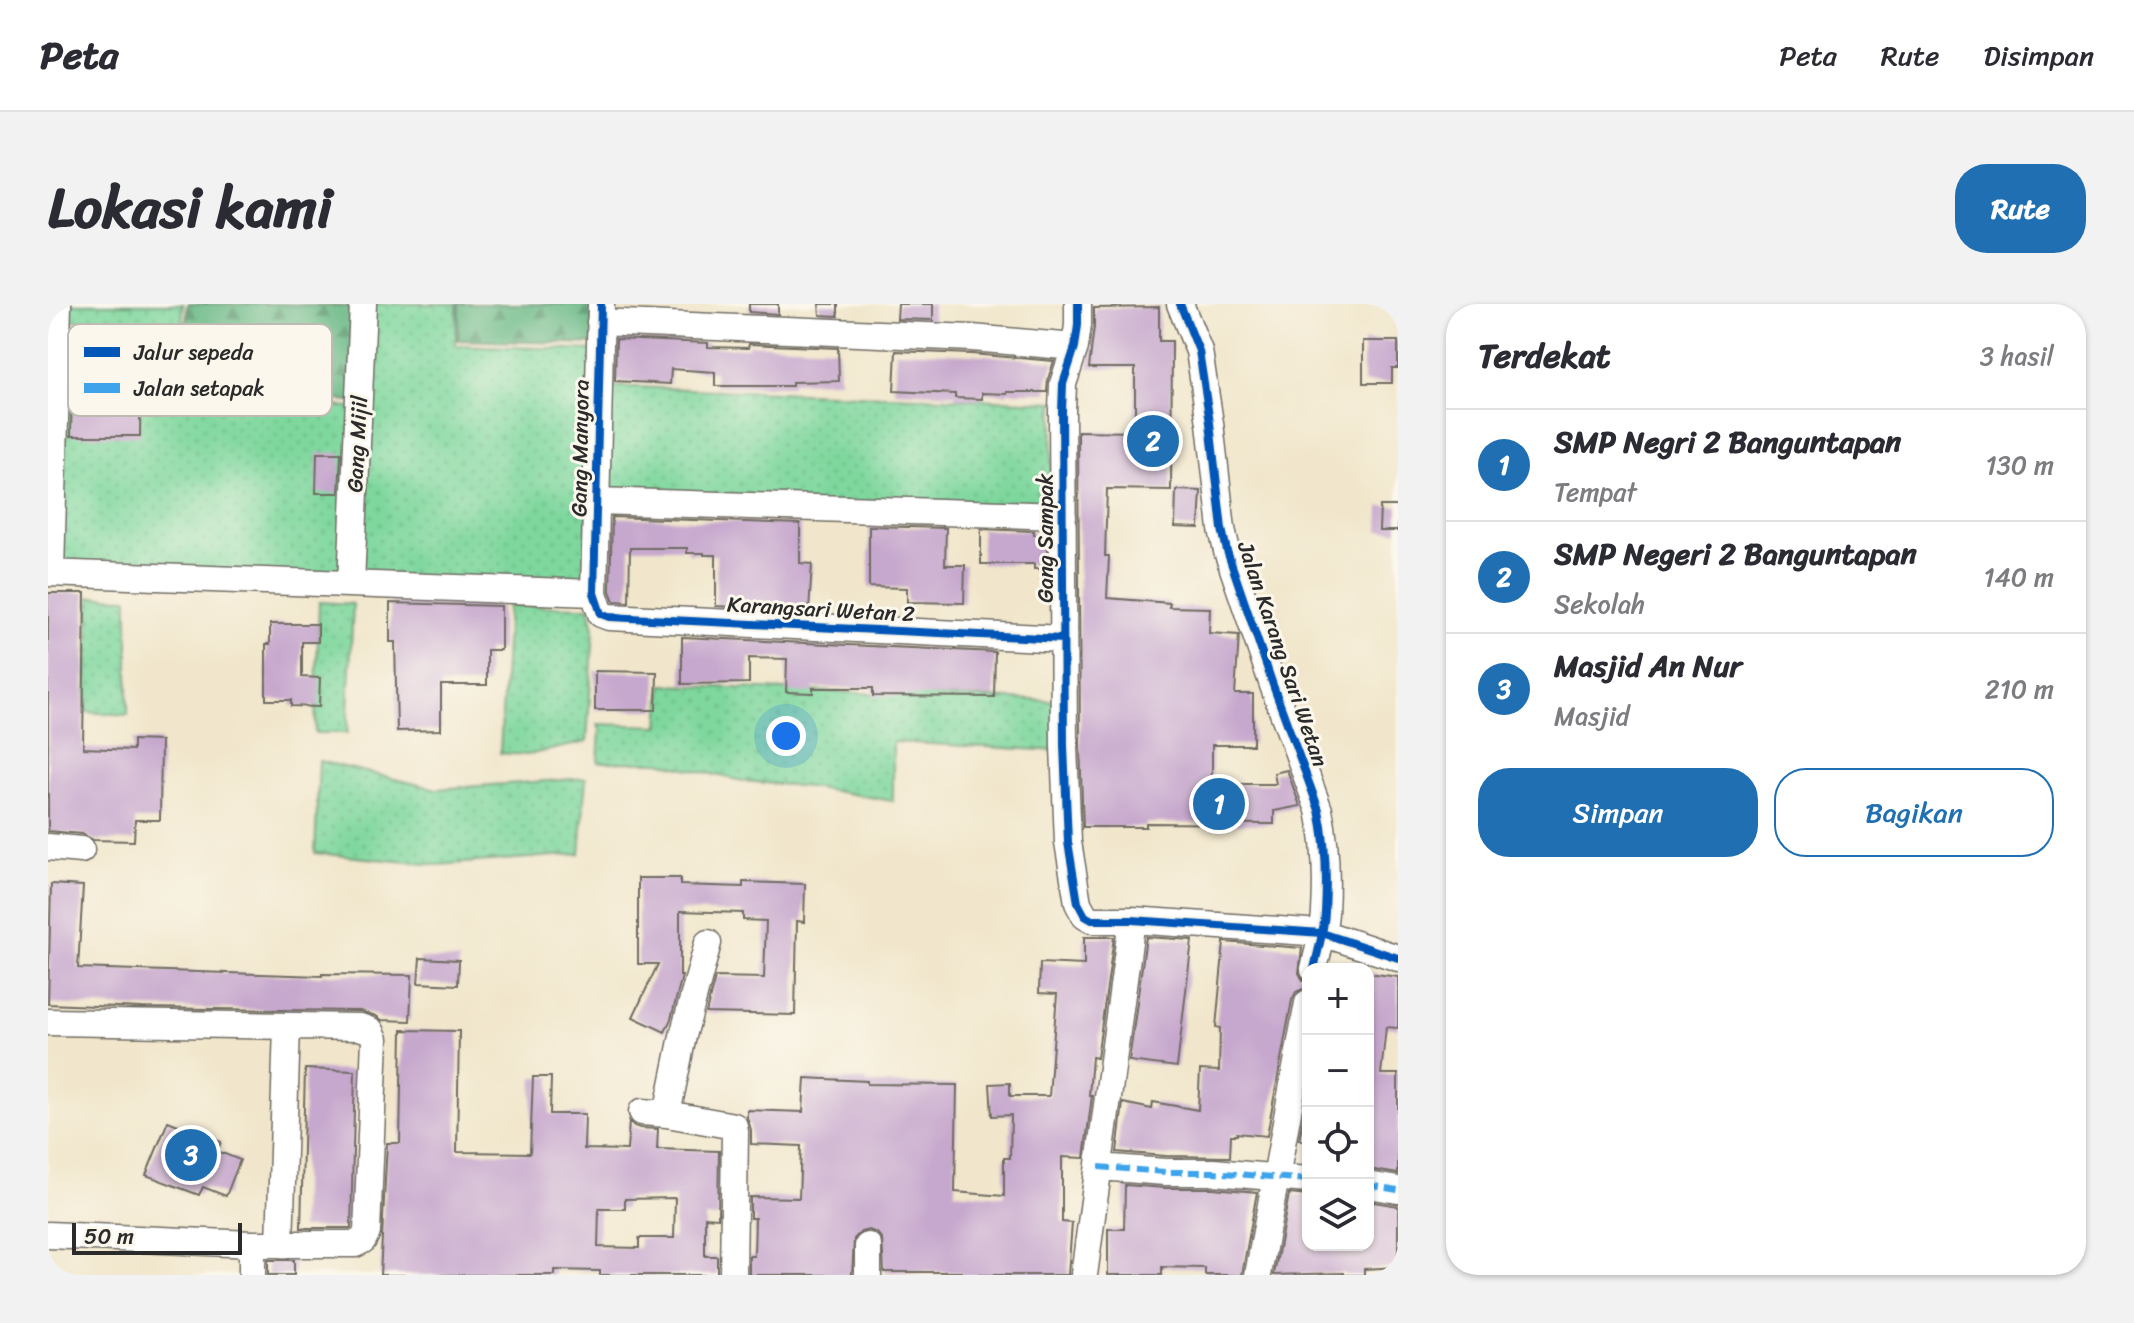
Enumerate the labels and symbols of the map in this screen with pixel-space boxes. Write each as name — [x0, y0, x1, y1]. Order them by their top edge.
legend — [68, 324, 332, 416]
text: Jalur sepeda — [133, 333, 254, 372]
text: Jalan setapak — [133, 369, 265, 408]
street label: Gang Manyora — [559, 379, 601, 517]
street label: Gang Mijil — [335, 394, 379, 494]
pin: 2 — [1127, 411, 1179, 471]
street label: Gang Sampak — [1026, 473, 1065, 603]
street label: Jalan Karang Sari Wetan — [1226, 535, 1340, 772]
street label: Karangsari Wetan 2 — [726, 585, 916, 633]
your location — [766, 716, 806, 756]
pin: 1 — [1193, 774, 1245, 834]
pin: 3 — [165, 1125, 217, 1185]
scale bar — [72, 1219, 242, 1255]

